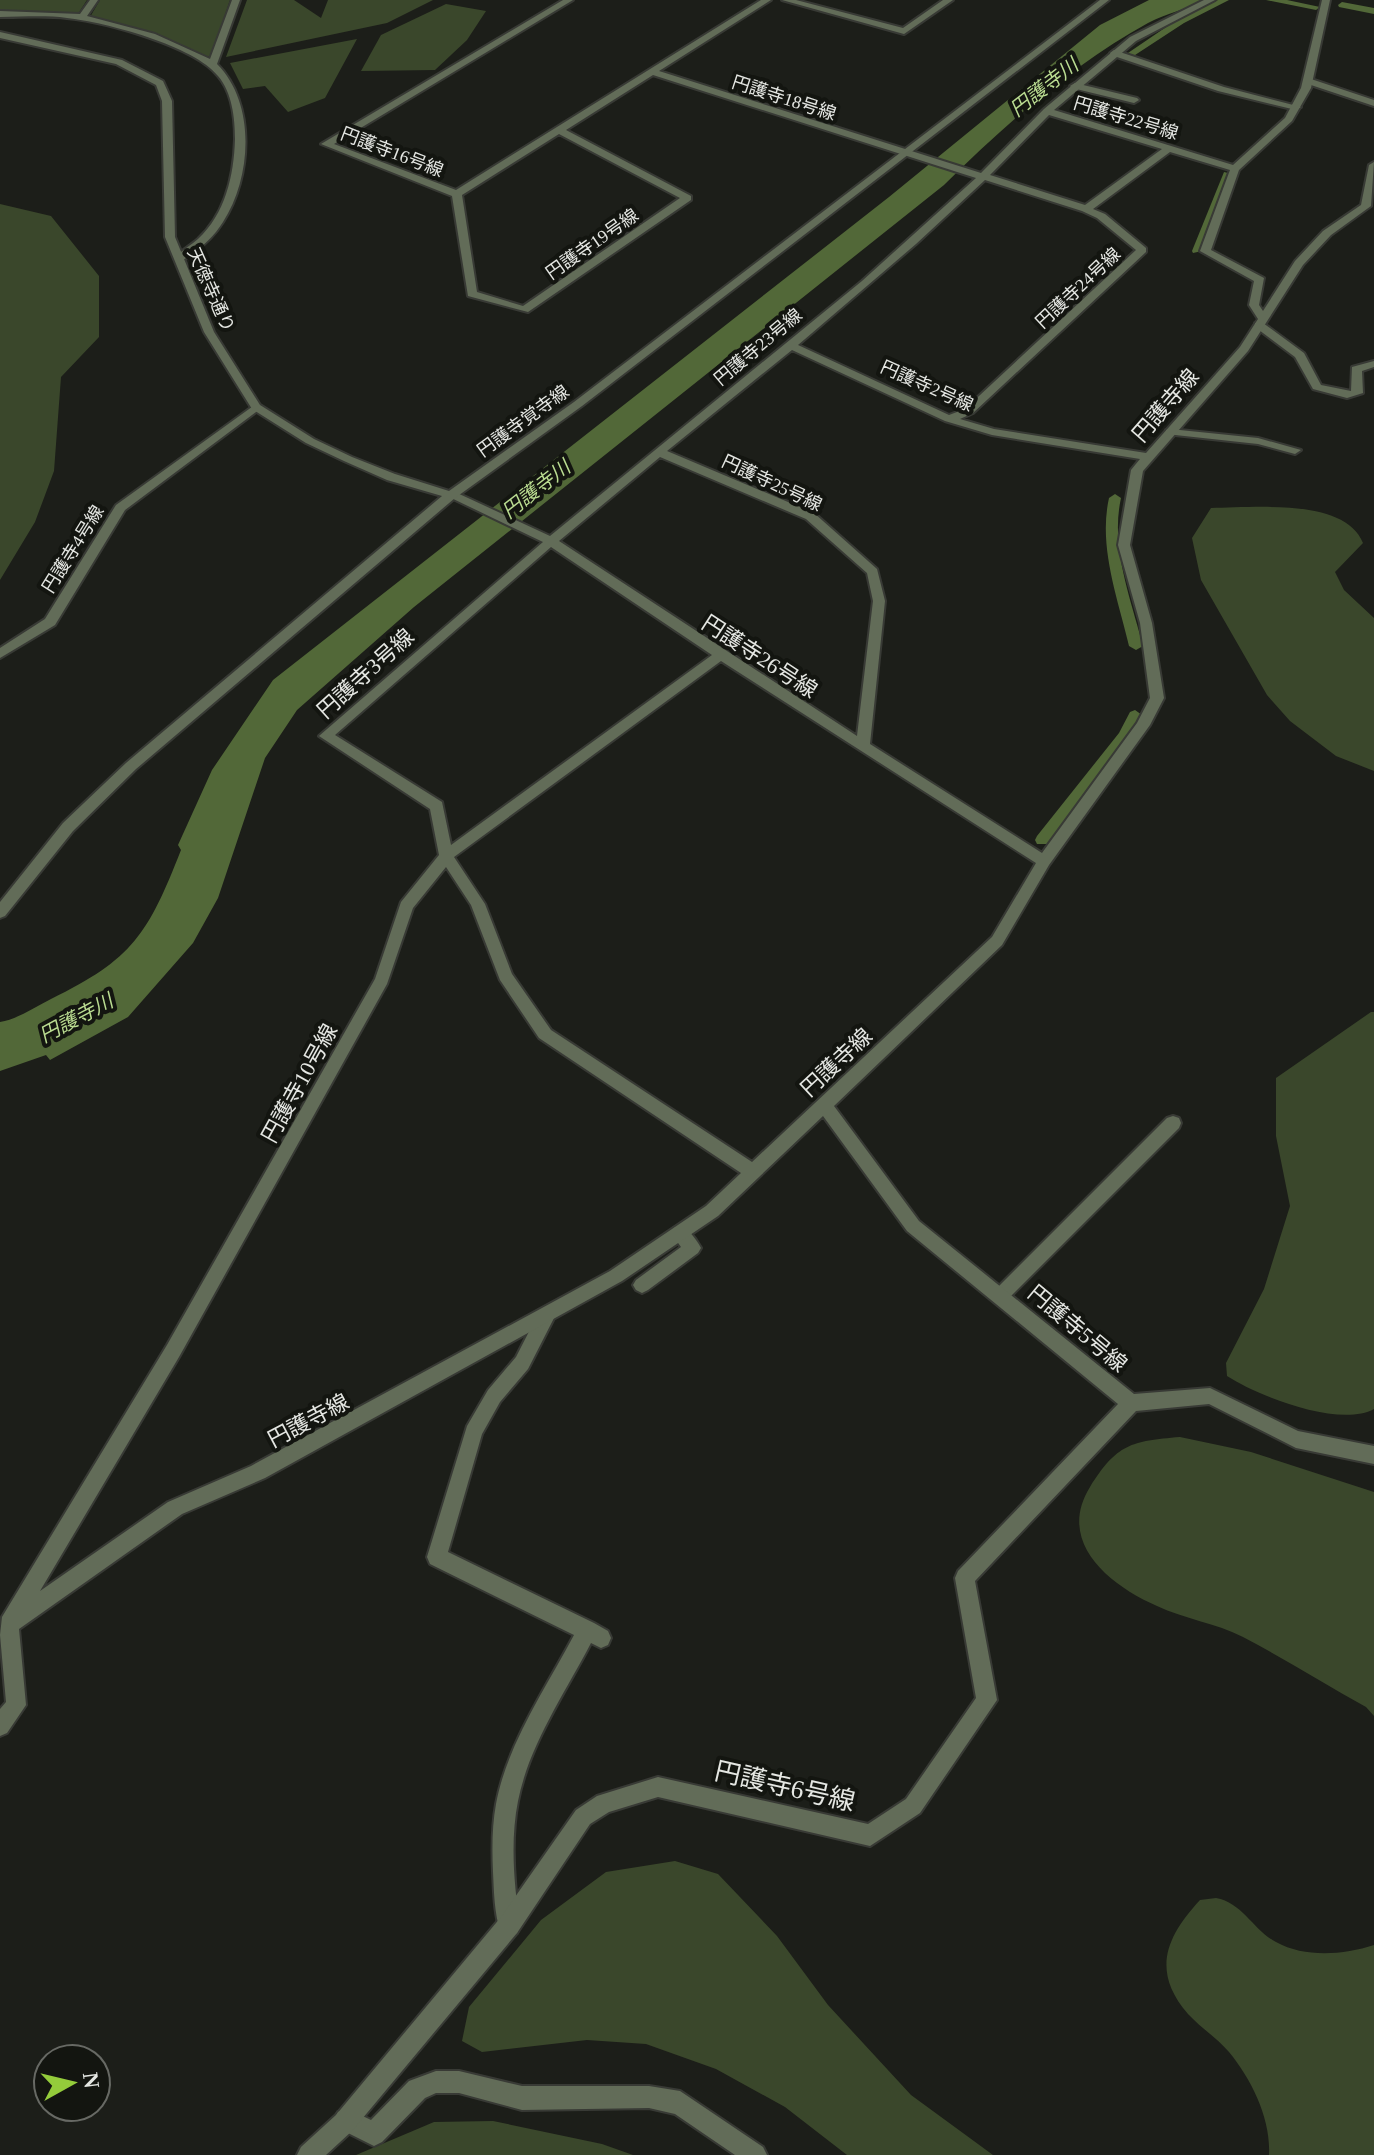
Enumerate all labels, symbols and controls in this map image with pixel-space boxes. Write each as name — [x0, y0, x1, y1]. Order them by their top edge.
water label: 円護寺川 — [1006, 52, 1084, 120]
street label: 円護寺18号線 — [730, 72, 838, 124]
street label: 円護寺22号線 — [1071, 93, 1181, 143]
street label: 円護寺16号線 — [338, 123, 446, 181]
street label: 円護寺19号線 — [542, 205, 642, 283]
street label: 円護寺24号線 — [1032, 244, 1124, 332]
street label: 天徳寺通り — [184, 245, 238, 335]
street label: 円護寺23号線 — [710, 305, 806, 389]
street label: 円護寺2号線 — [878, 357, 976, 415]
street label: 円護寺線 — [1127, 364, 1204, 447]
street label: 円護寺覚寺線 — [473, 381, 573, 461]
street label: 円護寺25号線 — [719, 451, 825, 515]
water label: 円護寺川 — [498, 454, 576, 522]
street label: 円護寺4号線 — [38, 502, 108, 596]
street label: 円護寺26号線 — [698, 610, 822, 703]
street label: 円護寺3号線 — [312, 624, 419, 723]
water label: 円護寺川 — [36, 989, 118, 1046]
street label: 円護寺10号線 — [257, 1019, 342, 1147]
street label: 円護寺線 — [796, 1023, 877, 1102]
street label: 円護寺5号線 — [1023, 1280, 1132, 1377]
street label: 円護寺線 — [264, 1389, 353, 1452]
street label: 円護寺6号線 — [712, 1756, 858, 1817]
north arrow — [32, 2043, 112, 2123]
text: N — [78, 2071, 105, 2090]

